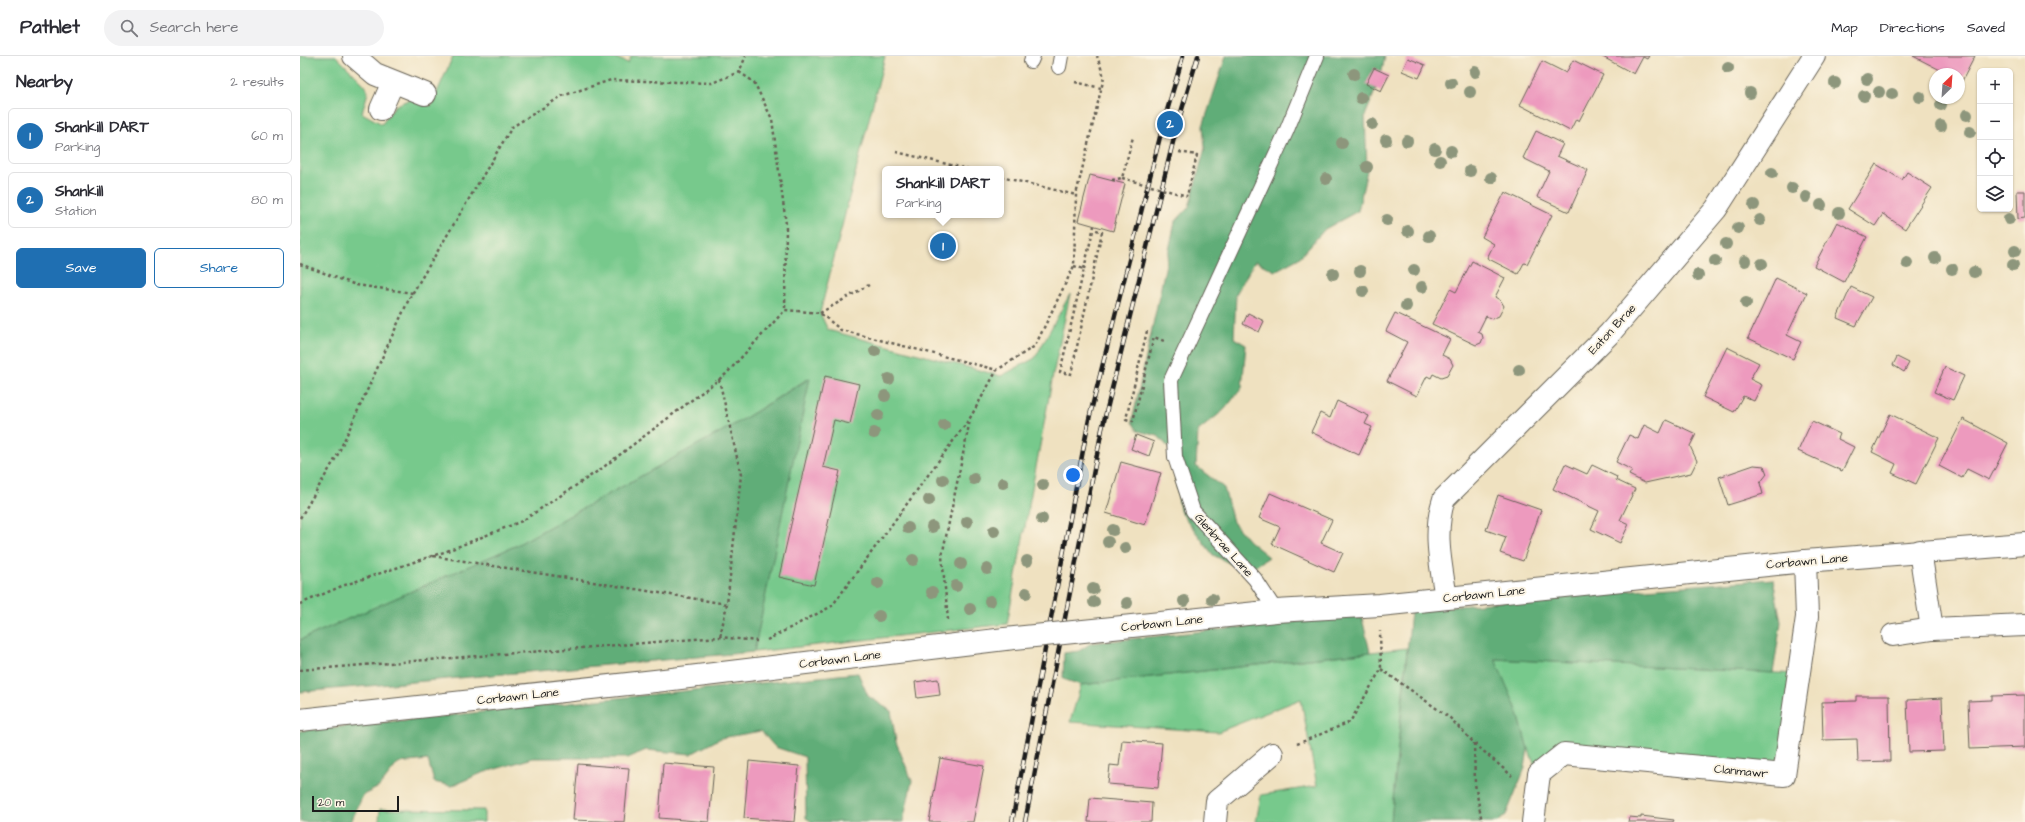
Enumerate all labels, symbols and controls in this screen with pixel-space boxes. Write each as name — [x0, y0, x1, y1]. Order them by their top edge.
search box — [104, 10, 384, 46]
text: Pathlet — [20, 14, 80, 41]
icon: search — [118, 17, 140, 39]
text: Search here — [150, 17, 238, 38]
text: Map — [1831, 18, 1858, 38]
text: Directions — [1880, 18, 1945, 38]
text: Saved — [1967, 18, 2005, 38]
north arrow — [1929, 68, 1965, 104]
map controls — [1977, 68, 2013, 212]
button: + — [1977, 68, 2013, 104]
text: Nearby — [16, 70, 73, 94]
text: 2 results — [230, 73, 284, 91]
button: − — [1977, 104, 2013, 140]
pin: 2 — [1157, 109, 1183, 139]
text: Shankill DART — [55, 117, 149, 138]
text: 1 — [29, 127, 31, 145]
text: 60 m — [251, 127, 283, 145]
text: Parking — [55, 138, 100, 156]
button: locate — [1977, 140, 2013, 176]
popup — [882, 166, 1004, 218]
text: Shankill DART — [896, 173, 990, 194]
button: layers — [1977, 176, 2013, 212]
text: Shankill — [55, 181, 103, 202]
text: 2 — [26, 191, 34, 209]
text: 80 m — [251, 191, 283, 209]
text: Parking — [896, 194, 941, 212]
text: Station — [55, 202, 96, 220]
pin: 1 — [930, 231, 956, 261]
button: Save — [16, 248, 146, 288]
button: Share — [154, 248, 284, 288]
street label: Eaton Brae — [1585, 300, 1641, 358]
your location — [1063, 465, 1083, 485]
street label: Glenbrae Lane — [1190, 510, 1257, 581]
street label: Corbawn Lane — [1765, 549, 1849, 574]
street label: Corbawn Lane — [1442, 582, 1526, 607]
street label: Corbawn Lane — [1120, 611, 1204, 636]
street label: Corbawn Lane — [798, 646, 882, 673]
street label: Corbawn Lane — [476, 684, 560, 709]
street label: Clanmawr — [1713, 761, 1769, 782]
scale bar — [312, 794, 399, 813]
text: 20 m — [318, 795, 344, 810]

